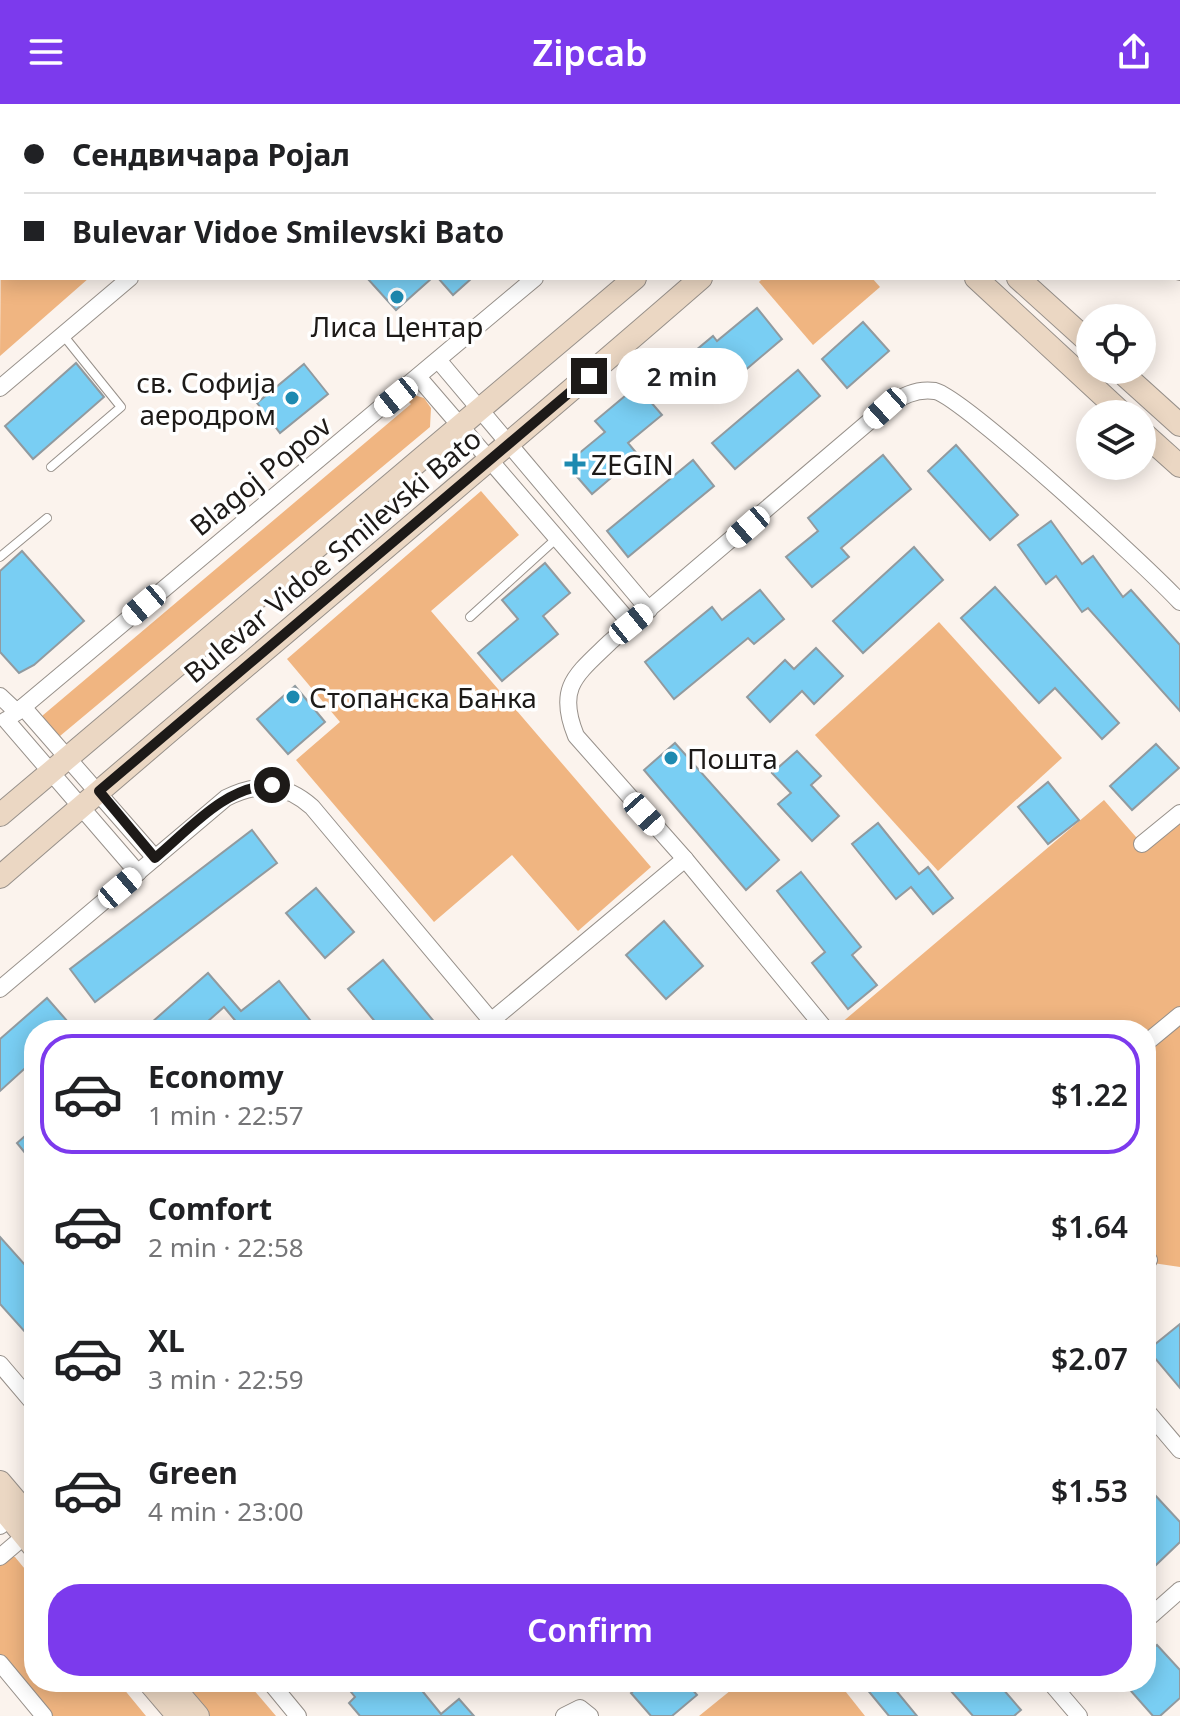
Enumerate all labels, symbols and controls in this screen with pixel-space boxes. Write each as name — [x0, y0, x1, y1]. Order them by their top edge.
text: Zipcab — [532, 28, 648, 77]
icon: menu — [24, 30, 68, 74]
icon: share — [1112, 30, 1156, 74]
text: Сендвичара Ројал — [72, 134, 350, 175]
text: Bulevar Vidoe Smilevski Bato — [72, 211, 504, 252]
marker: Лиса Центар — [388, 288, 406, 306]
map controls — [1076, 304, 1156, 480]
button: locate — [1076, 304, 1156, 384]
place label: Лиса Центар — [311, 307, 483, 345]
callout: 2 min — [617, 348, 749, 404]
route end — [571, 358, 607, 394]
text: 2 min — [647, 358, 717, 394]
place label: св. Софија аеродром — [136, 363, 276, 433]
car — [370, 373, 422, 421]
car — [859, 383, 911, 433]
marker: св. Софија аеродром — [283, 389, 301, 407]
button: layers — [1076, 400, 1156, 480]
street label: Blagoj Popov — [181, 406, 339, 544]
street label: Bulevar Vidoe Smilevski Bato — [175, 419, 489, 691]
place label: ZEGIN — [591, 445, 674, 483]
marker: ZEGIN — [566, 455, 584, 473]
car — [722, 502, 774, 552]
car — [118, 580, 170, 630]
car — [605, 600, 657, 648]
place label: Стопанска Банка — [309, 678, 537, 716]
marker: Стопанска Банка — [284, 688, 302, 706]
place label: Пошта — [687, 739, 778, 777]
marker: Пошта — [662, 749, 680, 767]
route start — [254, 767, 290, 803]
car — [619, 788, 669, 840]
car — [94, 863, 146, 913]
text: Economy — [148, 1056, 284, 1097]
icon: car — [52, 1058, 124, 1130]
text: $1.22 — [1051, 1074, 1128, 1115]
text: 1 min · 22:57 — [148, 1097, 304, 1133]
text: Comfort — [148, 1188, 272, 1229]
icon: car — [52, 1190, 124, 1262]
text: $1.64 — [1051, 1206, 1128, 1247]
text: 2 min · 22:58 — [148, 1229, 304, 1265]
text: XL — [148, 1320, 185, 1361]
icon: car — [52, 1322, 124, 1394]
text: $2.07 — [1051, 1338, 1128, 1379]
text: 3 min · 22:59 — [148, 1361, 304, 1397]
text: Green — [148, 1452, 238, 1493]
icon: car — [52, 1454, 124, 1526]
text: $1.53 — [1051, 1470, 1128, 1511]
text: 4 min · 23:00 — [148, 1493, 304, 1529]
button: Confirm — [48, 1584, 1132, 1676]

